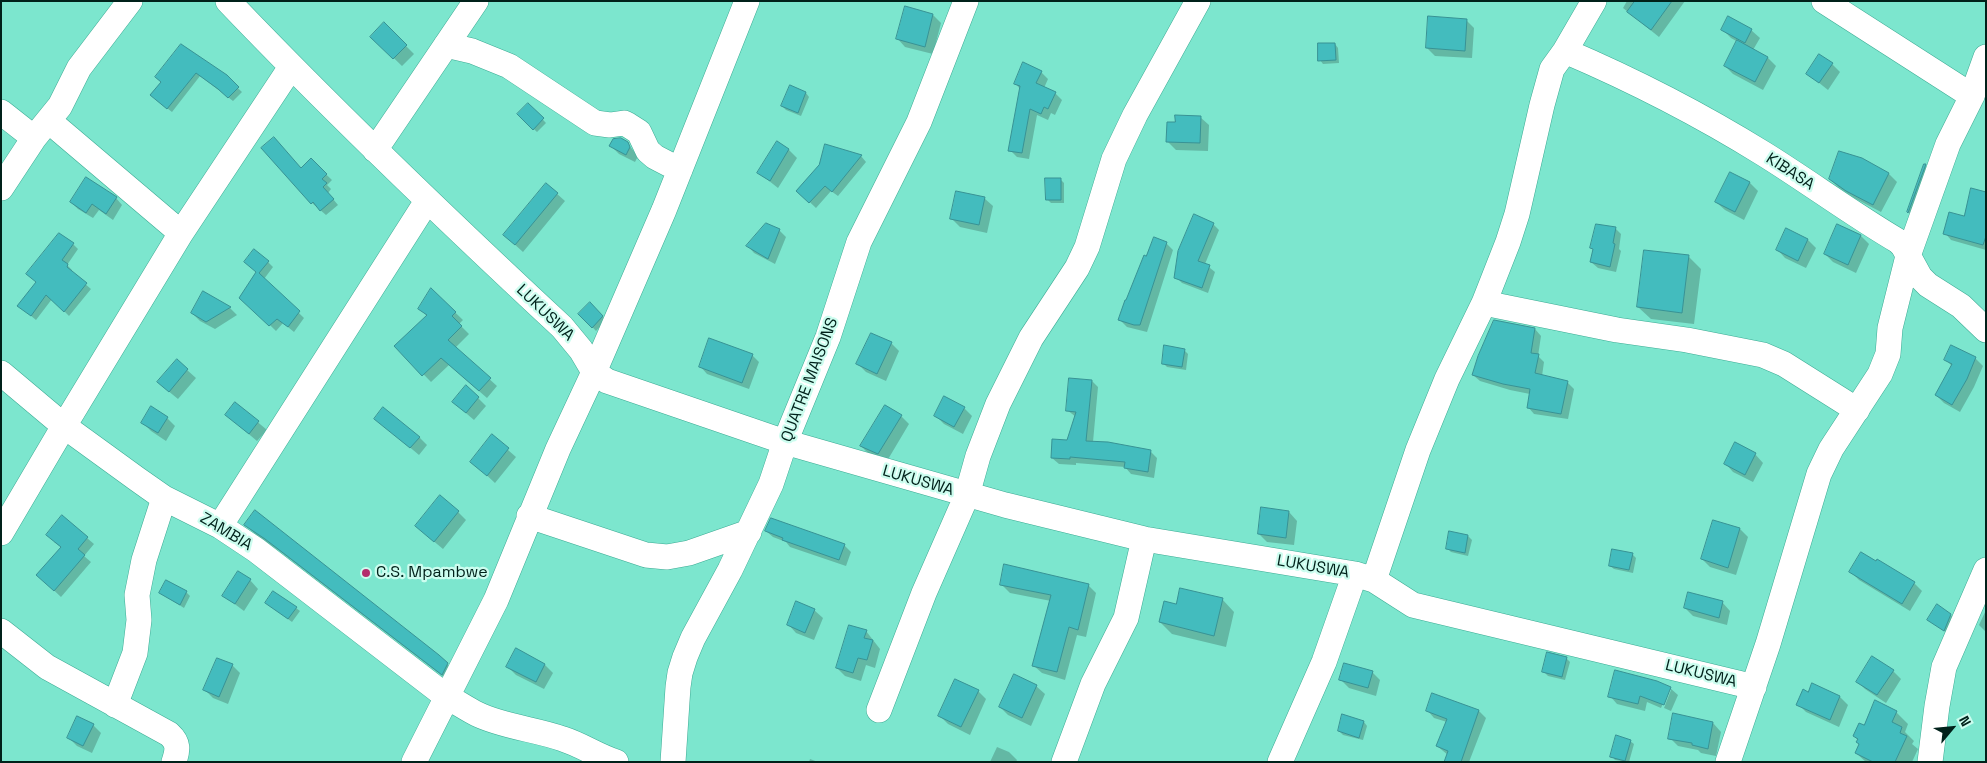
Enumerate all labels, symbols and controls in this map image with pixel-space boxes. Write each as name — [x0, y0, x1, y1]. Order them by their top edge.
street label: KIBASA — [1762, 149, 1818, 195]
street label: LUKUSWA — [512, 281, 578, 345]
street label: QUATRE MAISONS — [777, 315, 843, 445]
street label: LUKUSWA — [880, 462, 956, 500]
street label: ZAMBIA — [196, 509, 256, 555]
street label: LUKUSWA — [1275, 551, 1351, 583]
place label: C.S. Mpambwe — [376, 563, 488, 583]
marker: C.S. Mpambwe — [360, 567, 372, 579]
street label: LUKUSWA — [1663, 656, 1739, 692]
north arrow — [1927, 703, 1977, 753]
text: N — [1955, 713, 1975, 729]

